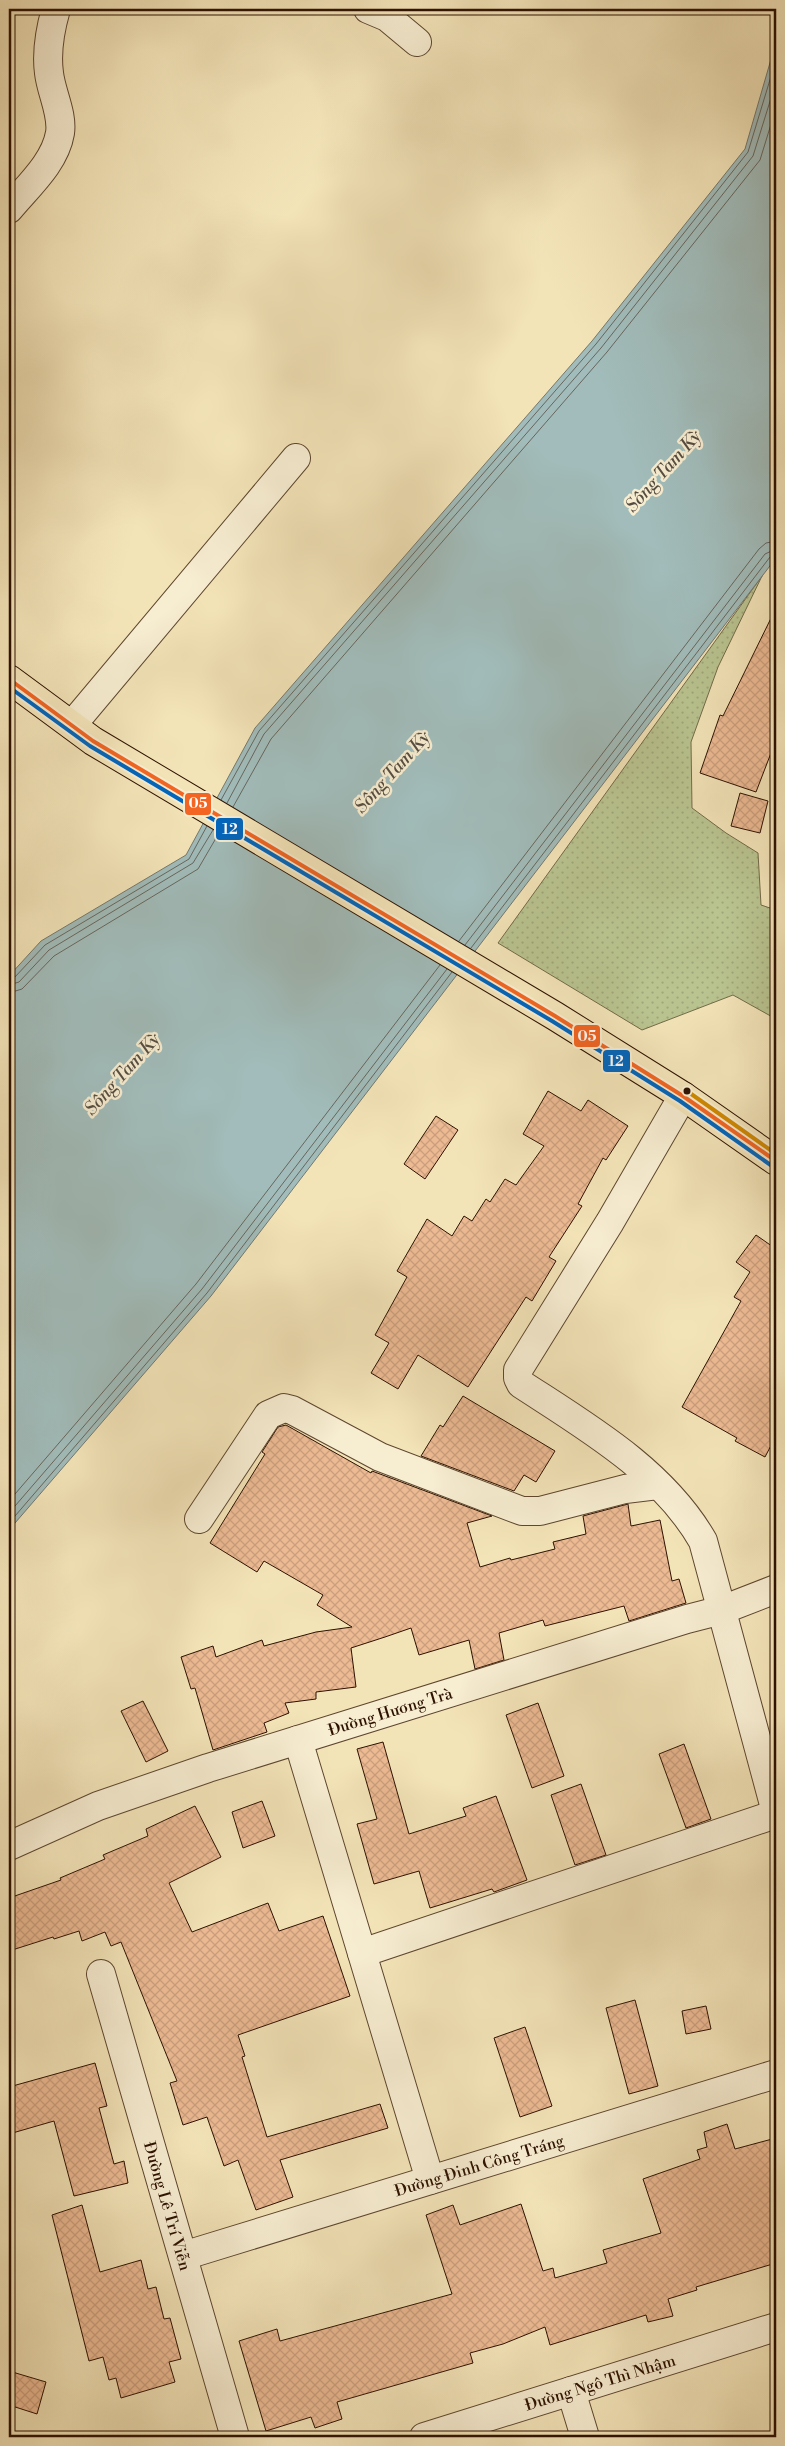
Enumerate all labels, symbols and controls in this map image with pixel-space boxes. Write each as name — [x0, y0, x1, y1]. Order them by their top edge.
water label: Sông Tam Kỳ — [620, 425, 707, 517]
water label: Sông Tam Kỳ — [349, 726, 436, 818]
line badge: 05 — [184, 792, 212, 816]
text: 05 — [189, 795, 208, 813]
line badge: 12 — [215, 817, 244, 841]
text: 12 — [222, 821, 238, 839]
line badge: 05 — [573, 1024, 601, 1048]
water label: Sông Tam Kỳ — [79, 1028, 166, 1120]
text: 05 — [578, 1028, 597, 1046]
line badge: 12 — [602, 1049, 631, 1073]
text: 12 — [608, 1053, 624, 1071]
unlabelled marker — [682, 1086, 692, 1096]
street label: Đường Hương Trà — [326, 1683, 456, 1740]
street label: Đường Đinh Công Tráng — [392, 2130, 567, 2201]
street label: Đường Lê Trí Viễn — [139, 2139, 195, 2274]
street label: Đường Ngô Thì Nhậm — [522, 2350, 678, 2415]

